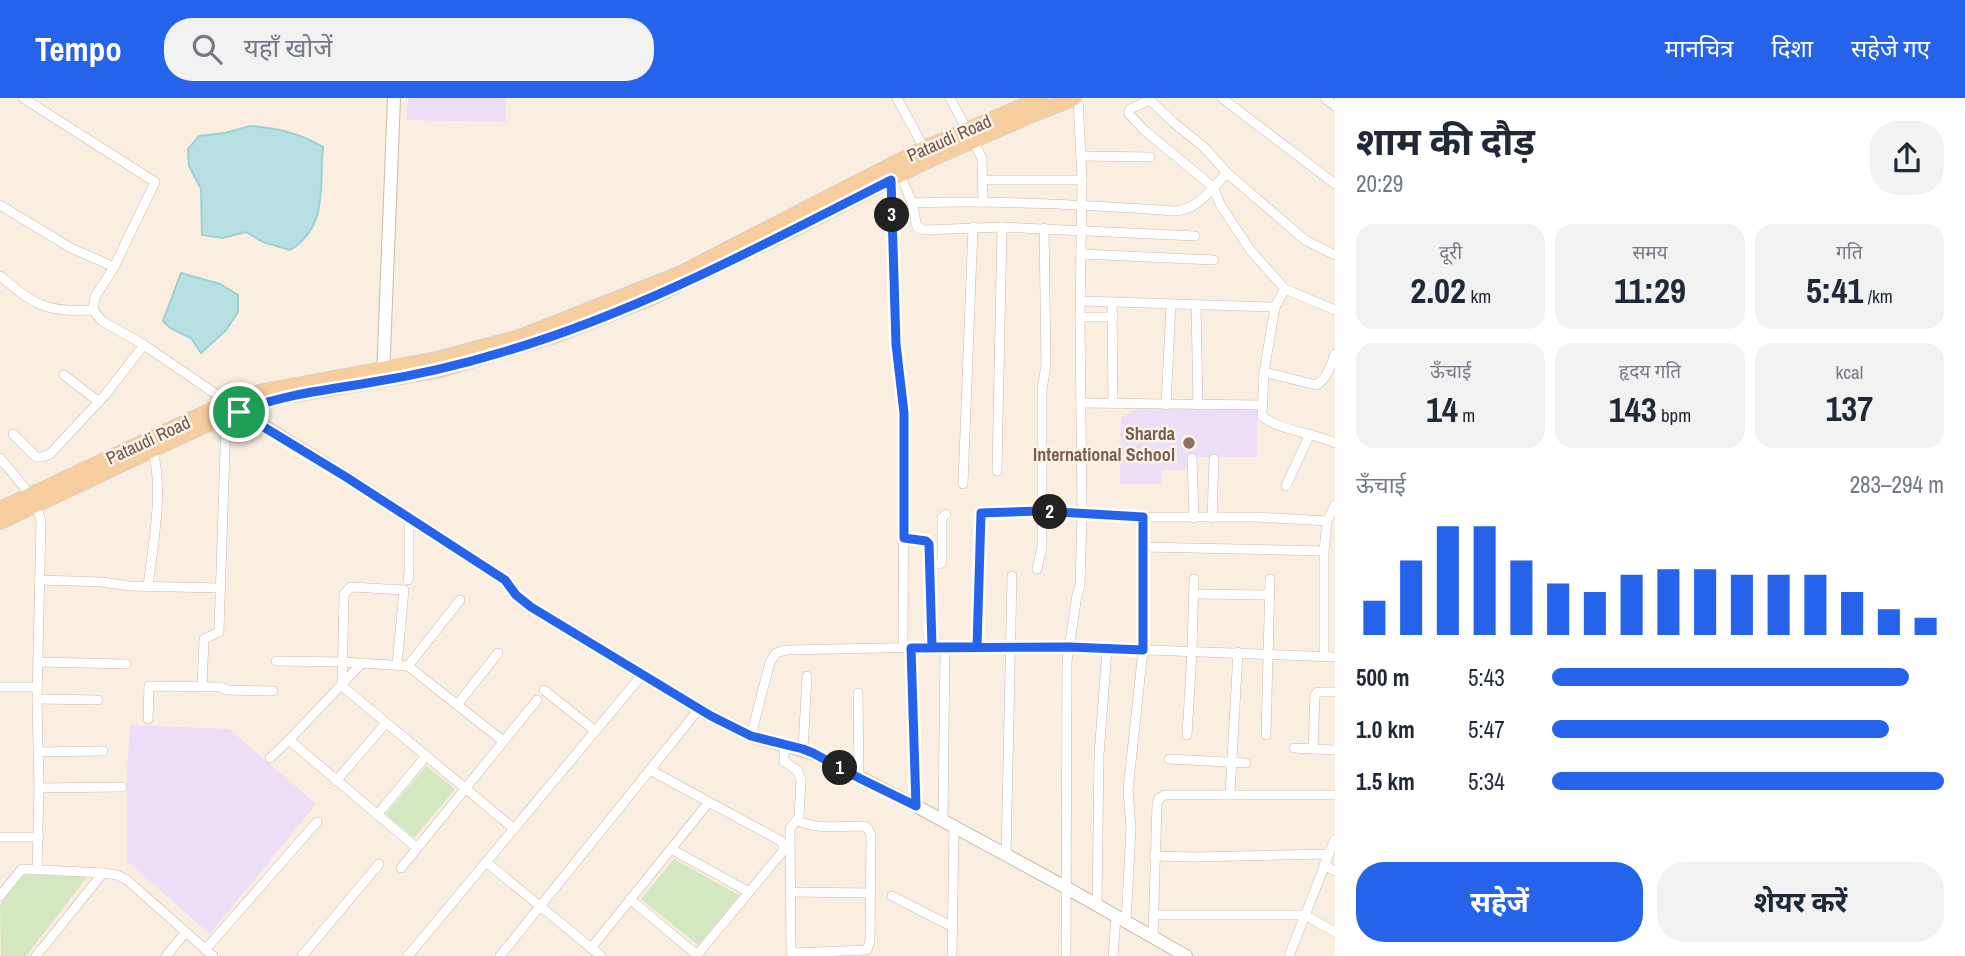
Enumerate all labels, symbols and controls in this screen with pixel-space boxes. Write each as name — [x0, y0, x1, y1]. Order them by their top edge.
search box — [164, 18, 654, 81]
text: Tempo — [35, 27, 122, 71]
icon: search — [188, 30, 226, 68]
text: यहाँ खोजें — [244, 30, 333, 65]
text: मानचित्र — [1665, 32, 1733, 64]
text: दिशा — [1771, 32, 1813, 64]
text: सहेजे गए — [1851, 32, 1930, 64]
street label: Pataudi Road — [903, 108, 995, 168]
text: शाम की दौड़ — [1356, 116, 1535, 167]
button: share — [1870, 121, 1944, 195]
text: 20:29 — [1356, 168, 1403, 199]
pin: 3 — [874, 198, 910, 232]
text: 3 — [887, 201, 896, 227]
text: दूरी — [1439, 239, 1462, 265]
text: समय — [1632, 239, 1668, 265]
text: गति — [1836, 239, 1863, 265]
text: 2.02 — [1410, 267, 1466, 314]
text: 11:29 — [1614, 267, 1686, 314]
text: 5:41 — [1806, 267, 1863, 314]
text: km — [1466, 283, 1491, 309]
text: /km — [1863, 283, 1893, 309]
text: ऊँचाई — [1430, 358, 1471, 384]
text: हृदय गति — [1619, 358, 1681, 384]
text: kcal — [1835, 359, 1863, 385]
pin — [209, 382, 269, 442]
text: 137 — [1825, 385, 1873, 432]
text: 14 — [1426, 386, 1458, 433]
text: 143 — [1609, 386, 1657, 433]
icon: arrive — [220, 393, 258, 431]
text: m — [1458, 402, 1475, 428]
text: bpm — [1657, 402, 1691, 428]
street label: Pataudi Road — [102, 410, 194, 470]
place label: Sharda International School — [1033, 421, 1176, 467]
marker: Sharda International School — [1181, 435, 1197, 451]
text: ऊँचाई — [1356, 469, 1406, 500]
text: 283–294 m — [1850, 469, 1944, 500]
pin: 2 — [1032, 494, 1068, 530]
text: 2 — [1045, 498, 1054, 524]
text: 500 m — [1356, 662, 1409, 693]
text: 5:43 — [1468, 662, 1505, 693]
text: 1.0 km — [1356, 714, 1415, 745]
text: 5:47 — [1468, 714, 1505, 745]
pin: 1 — [822, 750, 858, 786]
text: 1 — [835, 754, 844, 780]
text: 1.5 km — [1356, 766, 1415, 797]
text: 5:34 — [1468, 766, 1505, 797]
button: सहेजें — [1356, 862, 1643, 942]
button: शेयर करें — [1657, 862, 1944, 942]

